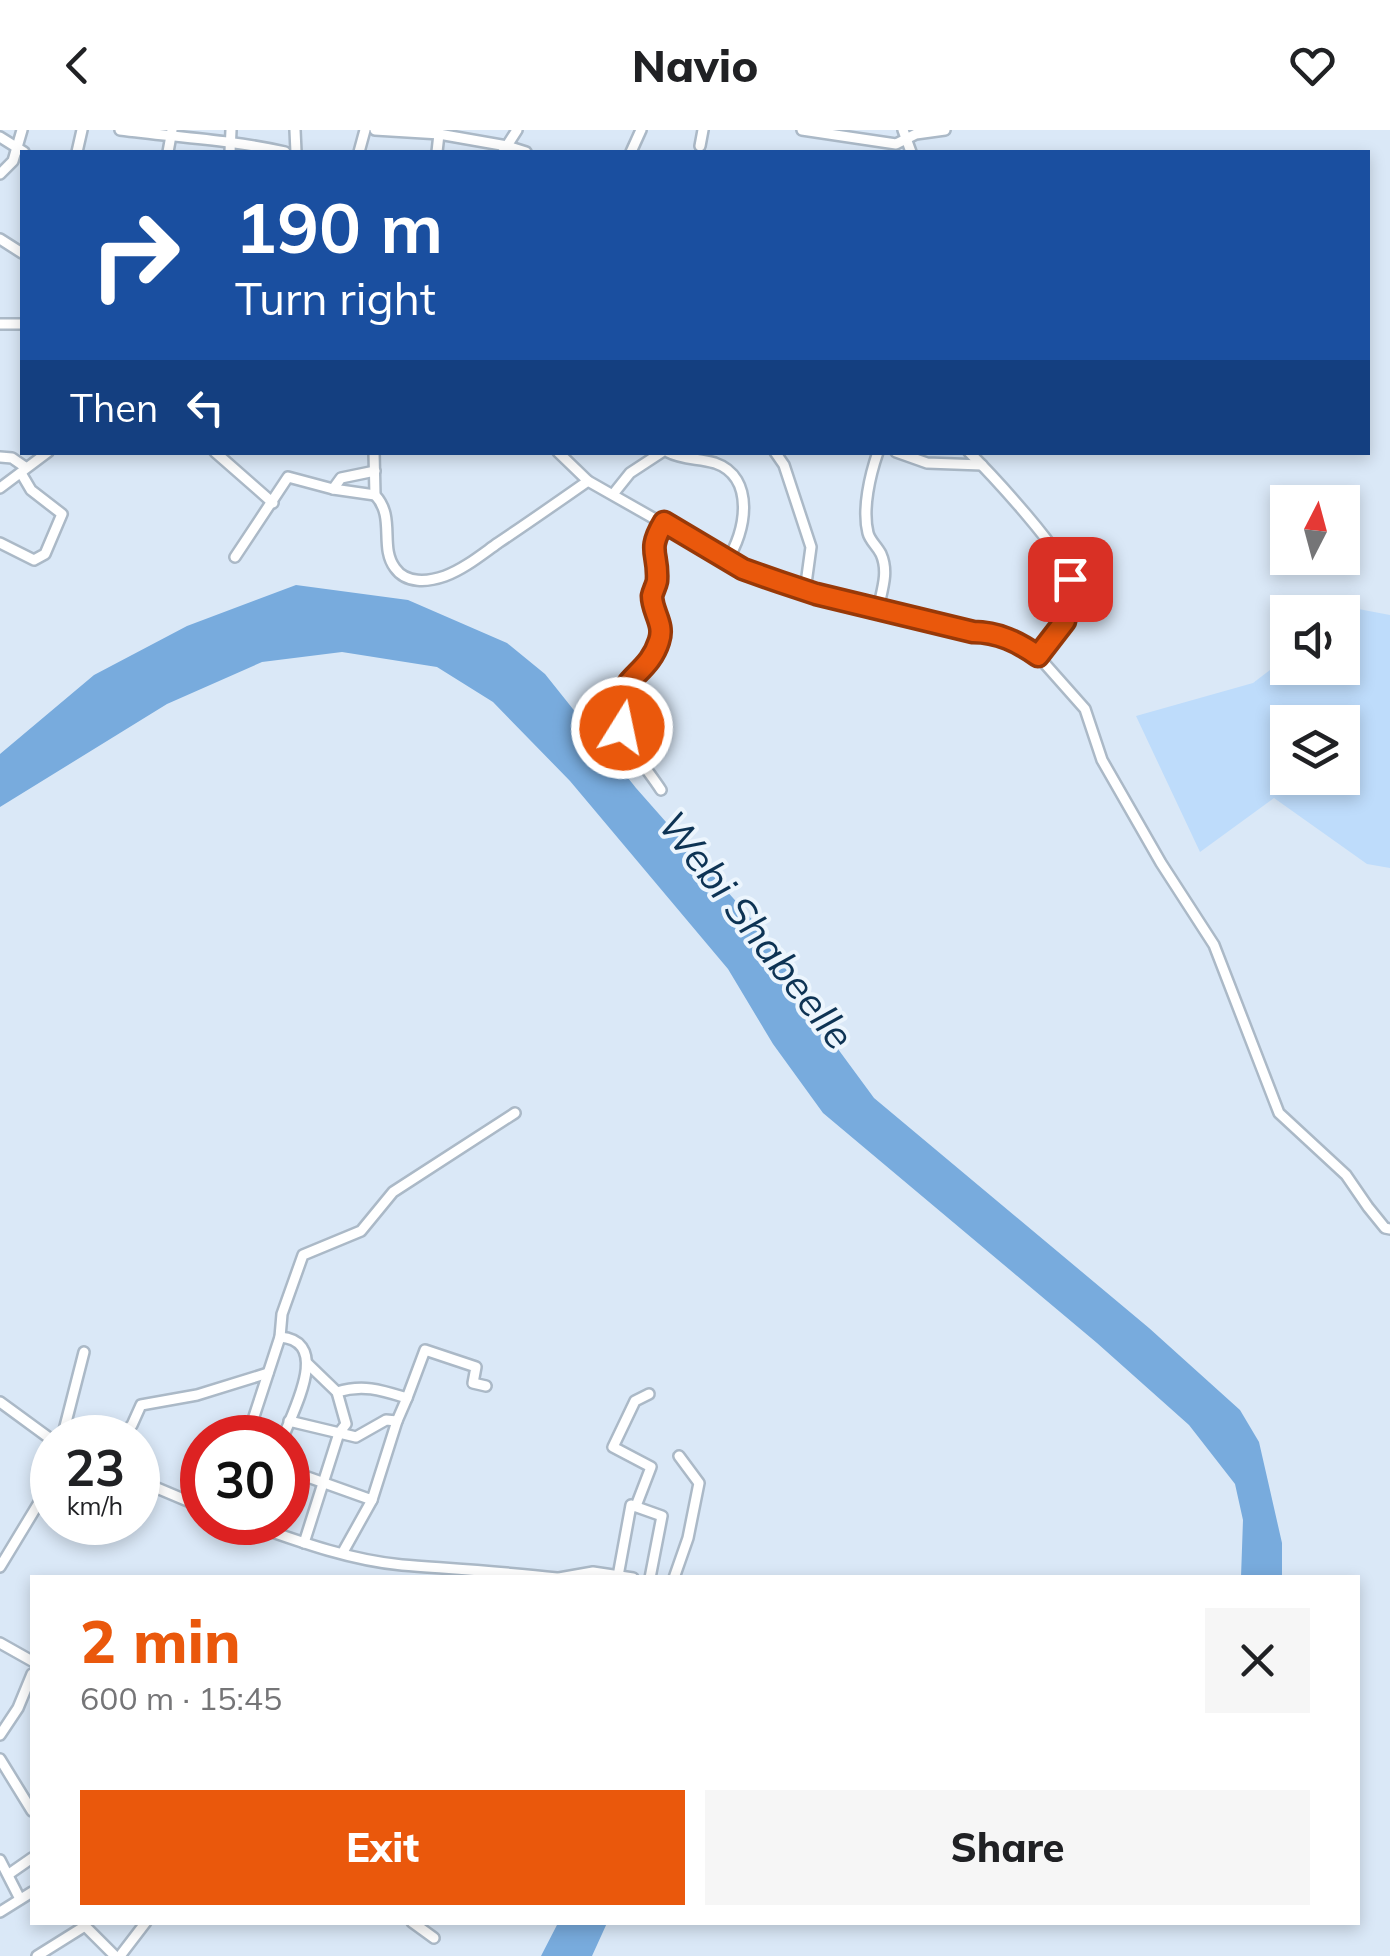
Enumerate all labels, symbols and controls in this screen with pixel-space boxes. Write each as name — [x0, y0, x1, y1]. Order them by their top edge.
text: Navio — [632, 37, 758, 93]
icon: back — [50, 38, 105, 93]
icon: heart — [1285, 38, 1340, 93]
text: 190 m — [235, 183, 443, 271]
icon: right — [70, 190, 200, 320]
text: Turn right — [235, 270, 436, 326]
icon: left — [178, 380, 233, 435]
text: Then — [70, 384, 158, 432]
north arrow — [1270, 485, 1360, 575]
map controls — [1270, 485, 1360, 795]
pin — [1028, 537, 1113, 622]
icon: arrive — [1043, 552, 1098, 607]
button: sound — [1270, 595, 1360, 685]
position arrow — [570, 676, 674, 780]
button: layers — [1270, 705, 1360, 795]
water label: Webi Shabeelle — [648, 800, 865, 1058]
speed limit sign: 30 — [180, 1415, 310, 1545]
text: 23 — [65, 1436, 125, 1499]
text: km/h — [67, 1490, 123, 1521]
text: 2 min — [80, 1603, 241, 1678]
button: close — [1205, 1608, 1310, 1713]
text: 600 m · 15:45 — [80, 1678, 282, 1718]
button: Exit — [80, 1790, 685, 1905]
button: Share — [705, 1790, 1310, 1905]

